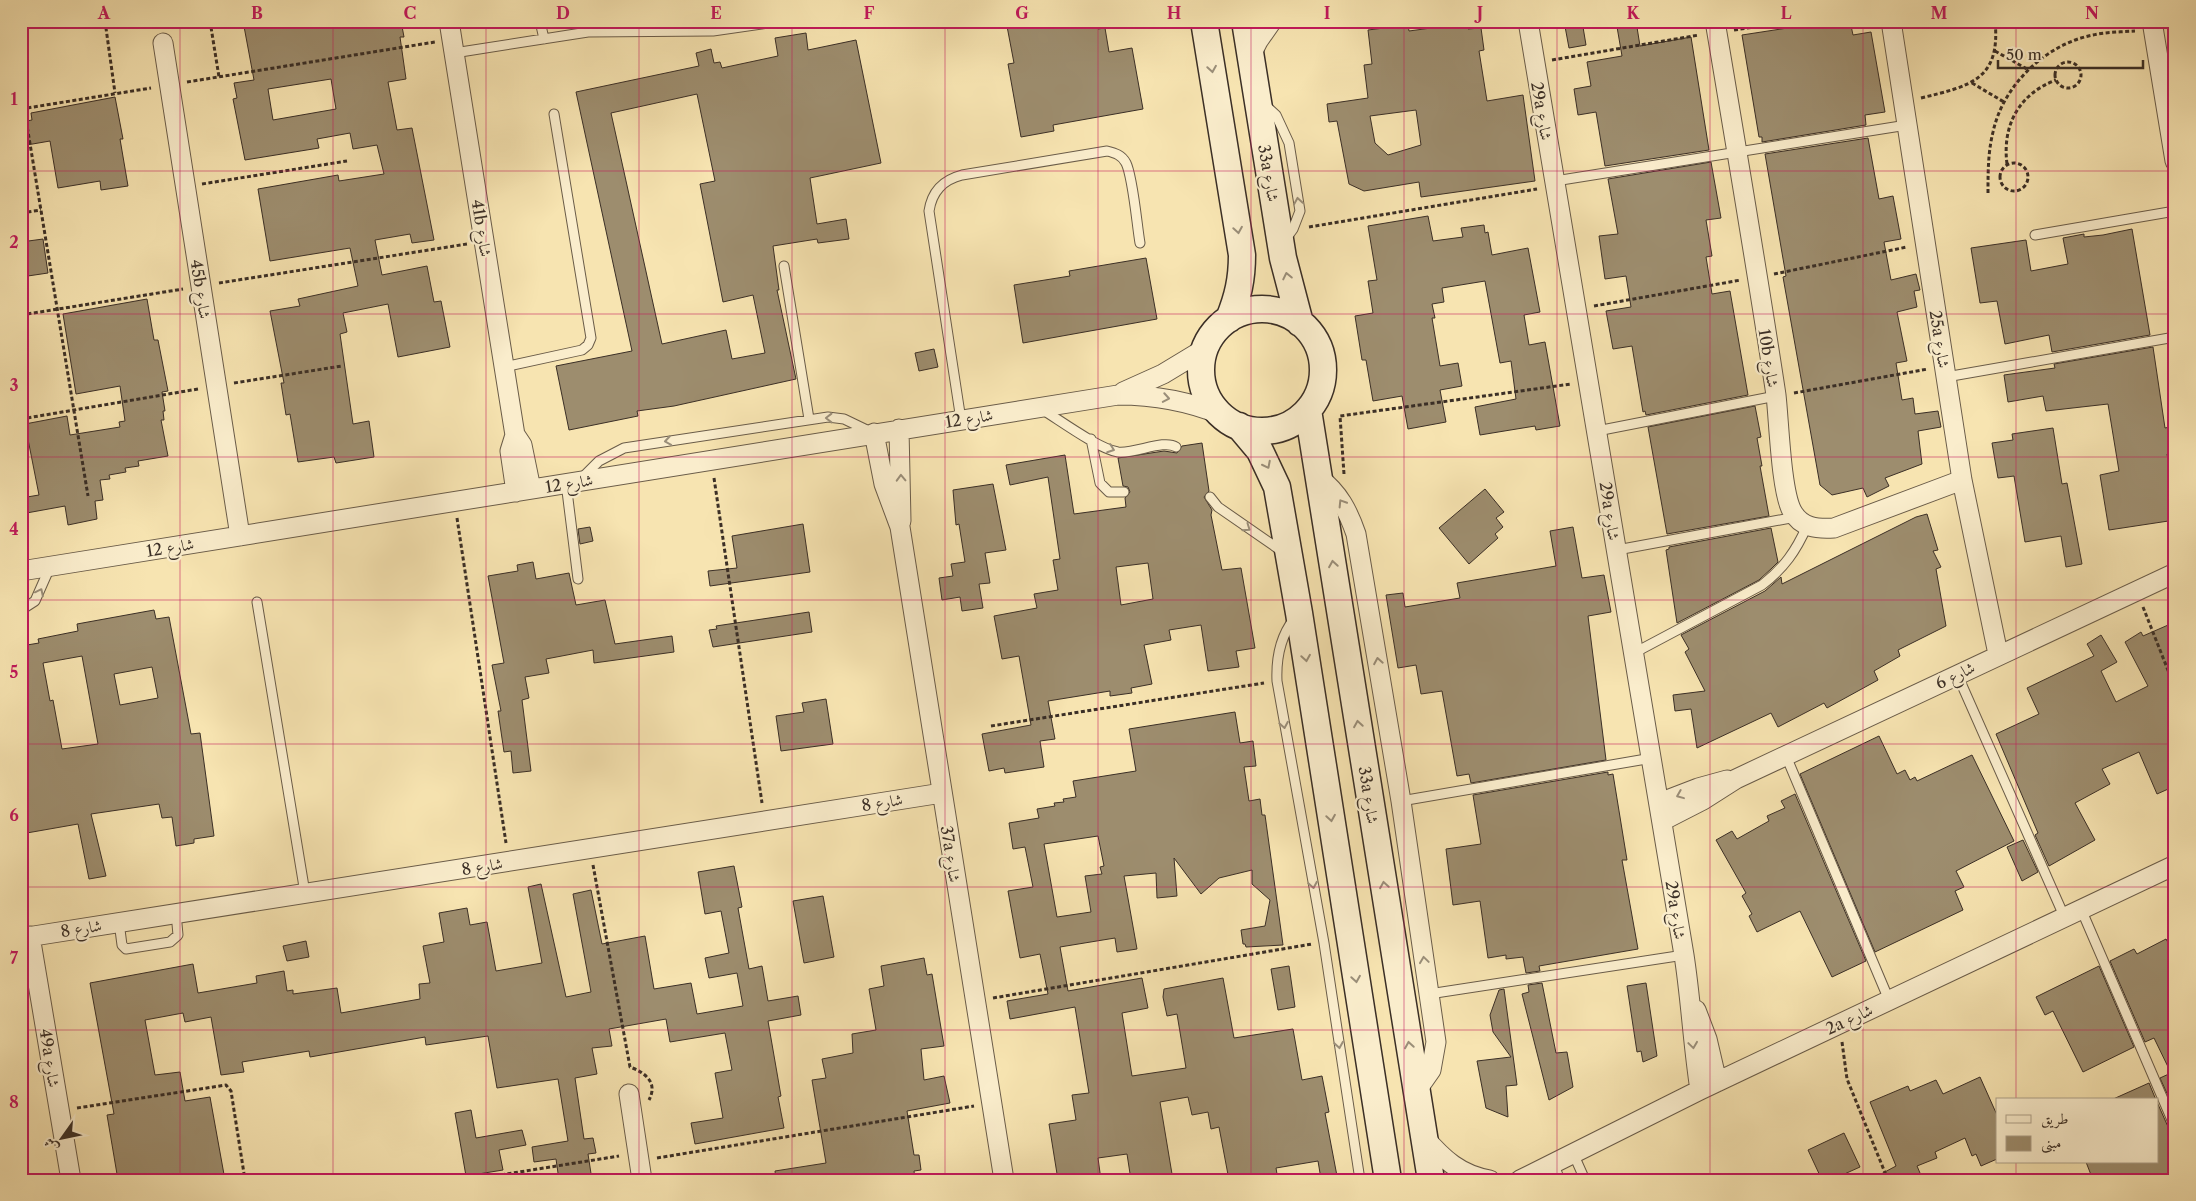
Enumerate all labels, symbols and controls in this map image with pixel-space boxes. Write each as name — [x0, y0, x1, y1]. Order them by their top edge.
text: A — [97, 3, 111, 23]
text: B — [251, 3, 263, 23]
text: C — [404, 3, 416, 23]
text: D — [556, 3, 570, 23]
text: E — [710, 3, 722, 23]
text: F — [864, 3, 875, 23]
text: G — [1015, 3, 1029, 23]
text: H — [1167, 3, 1181, 23]
text: I — [1324, 3, 1331, 23]
text: J — [1474, 3, 1483, 23]
text: K — [1627, 3, 1641, 23]
text: L — [1780, 3, 1792, 23]
text: M — [1931, 3, 1948, 23]
text: N — [2085, 3, 2099, 23]
scale bar — [1998, 38, 2144, 70]
text: 50 m — [2006, 45, 2042, 64]
one-way arrow — [1206, 65, 1216, 74]
street label: 29a شارع — [1523, 80, 1557, 142]
text: 1 — [10, 89, 18, 109]
street label: 33a شارع — [1250, 143, 1284, 204]
one-way arrow — [1293, 197, 1304, 205]
street label: 41b شارع — [464, 198, 496, 259]
one-way arrow — [1232, 226, 1243, 234]
text: 2 — [9, 232, 19, 252]
street label: 45b شارع — [183, 258, 216, 321]
one-way arrow — [1282, 272, 1293, 281]
street label: 25a شارع — [1922, 309, 1954, 370]
street label: 10b شارع — [1751, 328, 1783, 389]
text: 3 — [9, 375, 19, 395]
one-way arrow — [1162, 392, 1171, 402]
street label: شارع 12 — [944, 404, 995, 436]
one-way arrow — [824, 413, 832, 423]
one-way arrow — [664, 436, 672, 446]
one-way arrow — [1106, 443, 1115, 453]
one-way arrow — [1261, 460, 1271, 469]
street label: شارع 12 — [544, 469, 595, 501]
one-way arrow — [896, 474, 907, 482]
street label: 29a شارع — [1592, 480, 1624, 542]
one-way arrow — [1339, 500, 1349, 509]
text: 4 — [9, 519, 19, 539]
one-way arrow — [1242, 521, 1251, 531]
street label: شارع 12 — [145, 533, 196, 565]
one-way arrow — [1328, 559, 1338, 568]
one-way arrow — [34, 588, 44, 597]
one-way arrow — [1301, 654, 1311, 662]
one-way arrow — [1373, 657, 1383, 665]
street label: شارع 6 — [1932, 657, 1980, 697]
text: 5 — [10, 662, 19, 682]
one-way arrow — [1279, 720, 1289, 729]
one-way arrow — [1354, 720, 1364, 729]
street label: 33a شارع — [1351, 765, 1383, 826]
one-way arrow — [1676, 788, 1685, 799]
street label: شارع 8 — [860, 789, 905, 819]
text: 6 — [9, 805, 19, 825]
one-way arrow — [1326, 814, 1336, 823]
street label: 37a شارع — [933, 824, 965, 884]
street label: شارع 8 — [460, 853, 505, 883]
street label: 29a شارع — [1658, 879, 1690, 941]
one-way arrow — [1308, 880, 1318, 889]
one-way arrow — [1379, 880, 1389, 889]
street label: شارع 8 — [59, 915, 104, 945]
text: 7 — [10, 948, 19, 968]
one-way arrow — [1419, 956, 1430, 964]
one-way arrow — [1351, 975, 1361, 983]
street label: 2a شارع — [1822, 999, 1877, 1042]
street label: 49a شارع — [32, 1027, 64, 1089]
one-way arrow — [1334, 1041, 1344, 1050]
one-way arrow — [1405, 1041, 1415, 1050]
one-way arrow — [1687, 1041, 1698, 1049]
text: 8 — [9, 1092, 19, 1112]
legend — [1996, 1098, 2158, 1164]
text: طريق — [2041, 1109, 2068, 1129]
north arrow — [38, 1114, 88, 1164]
text: مبنى — [2041, 1133, 2061, 1154]
text: ش — [40, 1134, 62, 1156]

